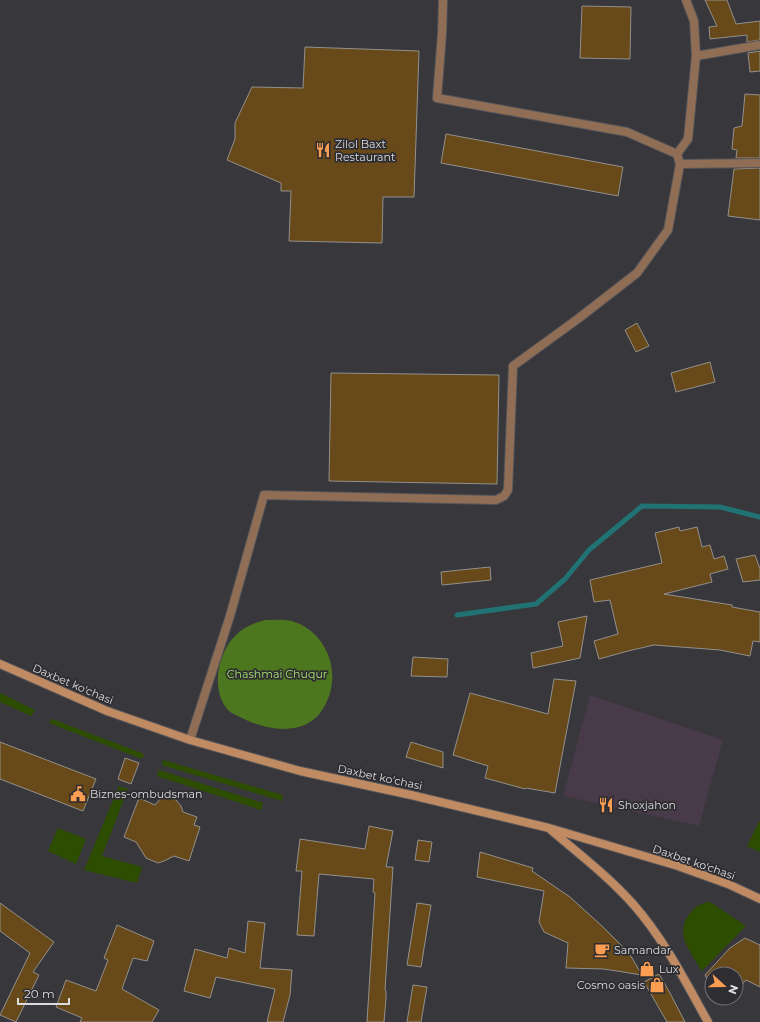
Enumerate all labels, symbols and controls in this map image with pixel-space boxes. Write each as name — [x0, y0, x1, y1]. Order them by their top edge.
place label: Zilol Baxt Restaurant — [335, 137, 396, 164]
restaurant icon: Zilol Baxt Restaurant — [314, 141, 332, 159]
street label: Daxbet ko'chasi — [30, 661, 116, 707]
park label: Chashmai Chuqur — [227, 667, 327, 681]
street label: Daxbet ko'chasi — [336, 761, 424, 793]
public building icon: Biznes-ombudsman — [69, 785, 87, 803]
place label: Biznes-ombudsman — [90, 787, 202, 801]
restaurant icon: Shoxjahon — [597, 796, 615, 814]
place label: Shoxjahon — [618, 798, 676, 812]
street label: Daxbet ko'chasi — [651, 841, 737, 883]
cafe icon: Samandar — [593, 941, 611, 959]
place label: Samandar — [614, 943, 671, 957]
shop icon: Lux — [638, 960, 656, 978]
place label: Lux — [659, 962, 679, 976]
north arrow — [704, 966, 744, 1006]
shop icon: Cosmo oasis — [648, 976, 666, 994]
place label: Cosmo oasis — [577, 978, 646, 992]
scale bar — [18, 980, 69, 1006]
text: N — [725, 983, 741, 996]
text: 20 m — [24, 986, 55, 1001]

